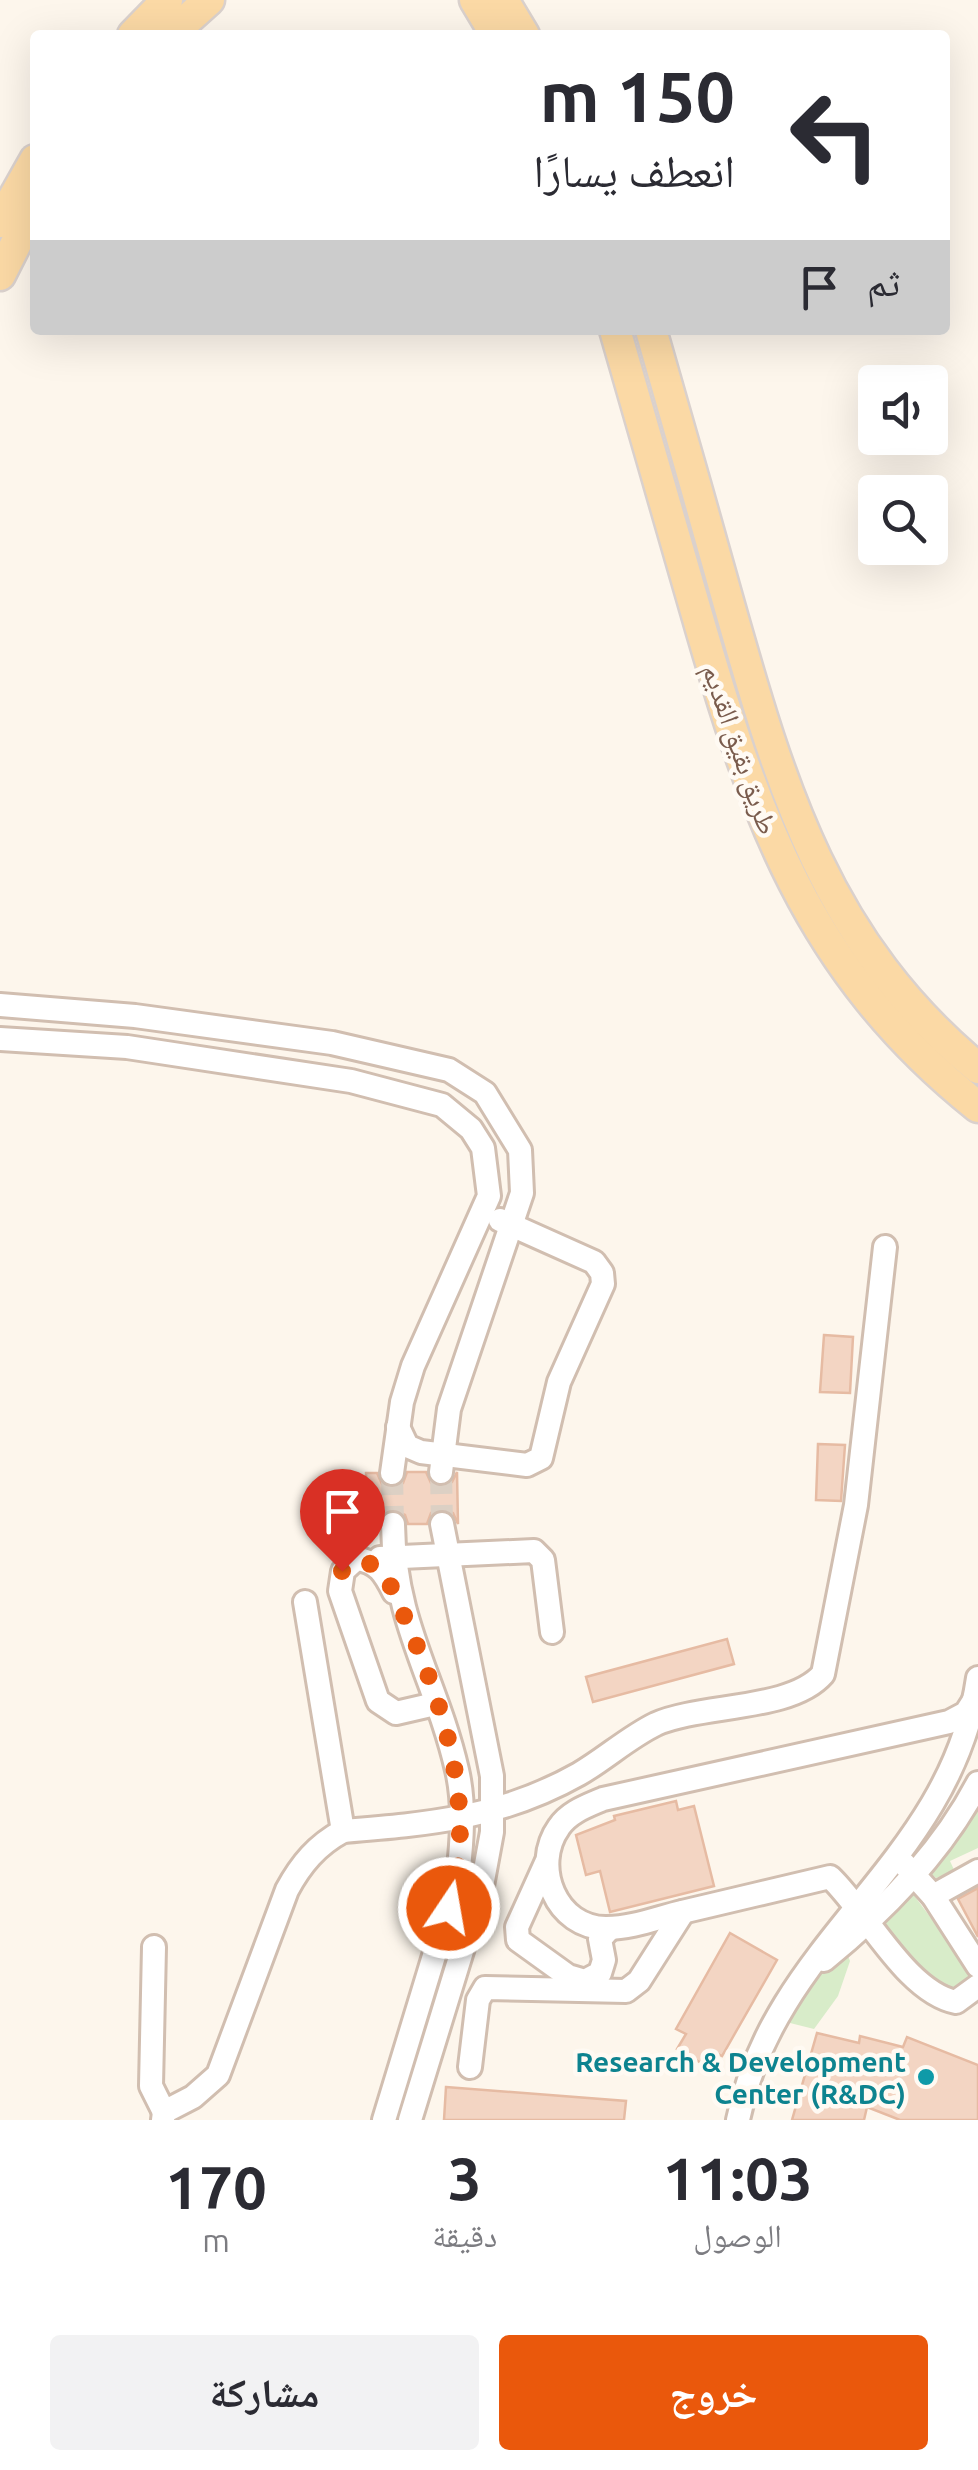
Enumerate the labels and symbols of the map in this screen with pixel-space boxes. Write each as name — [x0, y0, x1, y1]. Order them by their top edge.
street label: طريق بقيق القديم — [694, 660, 785, 839]
pin — [300, 1469, 385, 1572]
position arrow — [397, 1856, 501, 1960]
place label: Research & Development Center (R&DC) — [575, 2046, 906, 2110]
marker: Research & Development Center (R&DC) — [915, 2066, 937, 2088]

